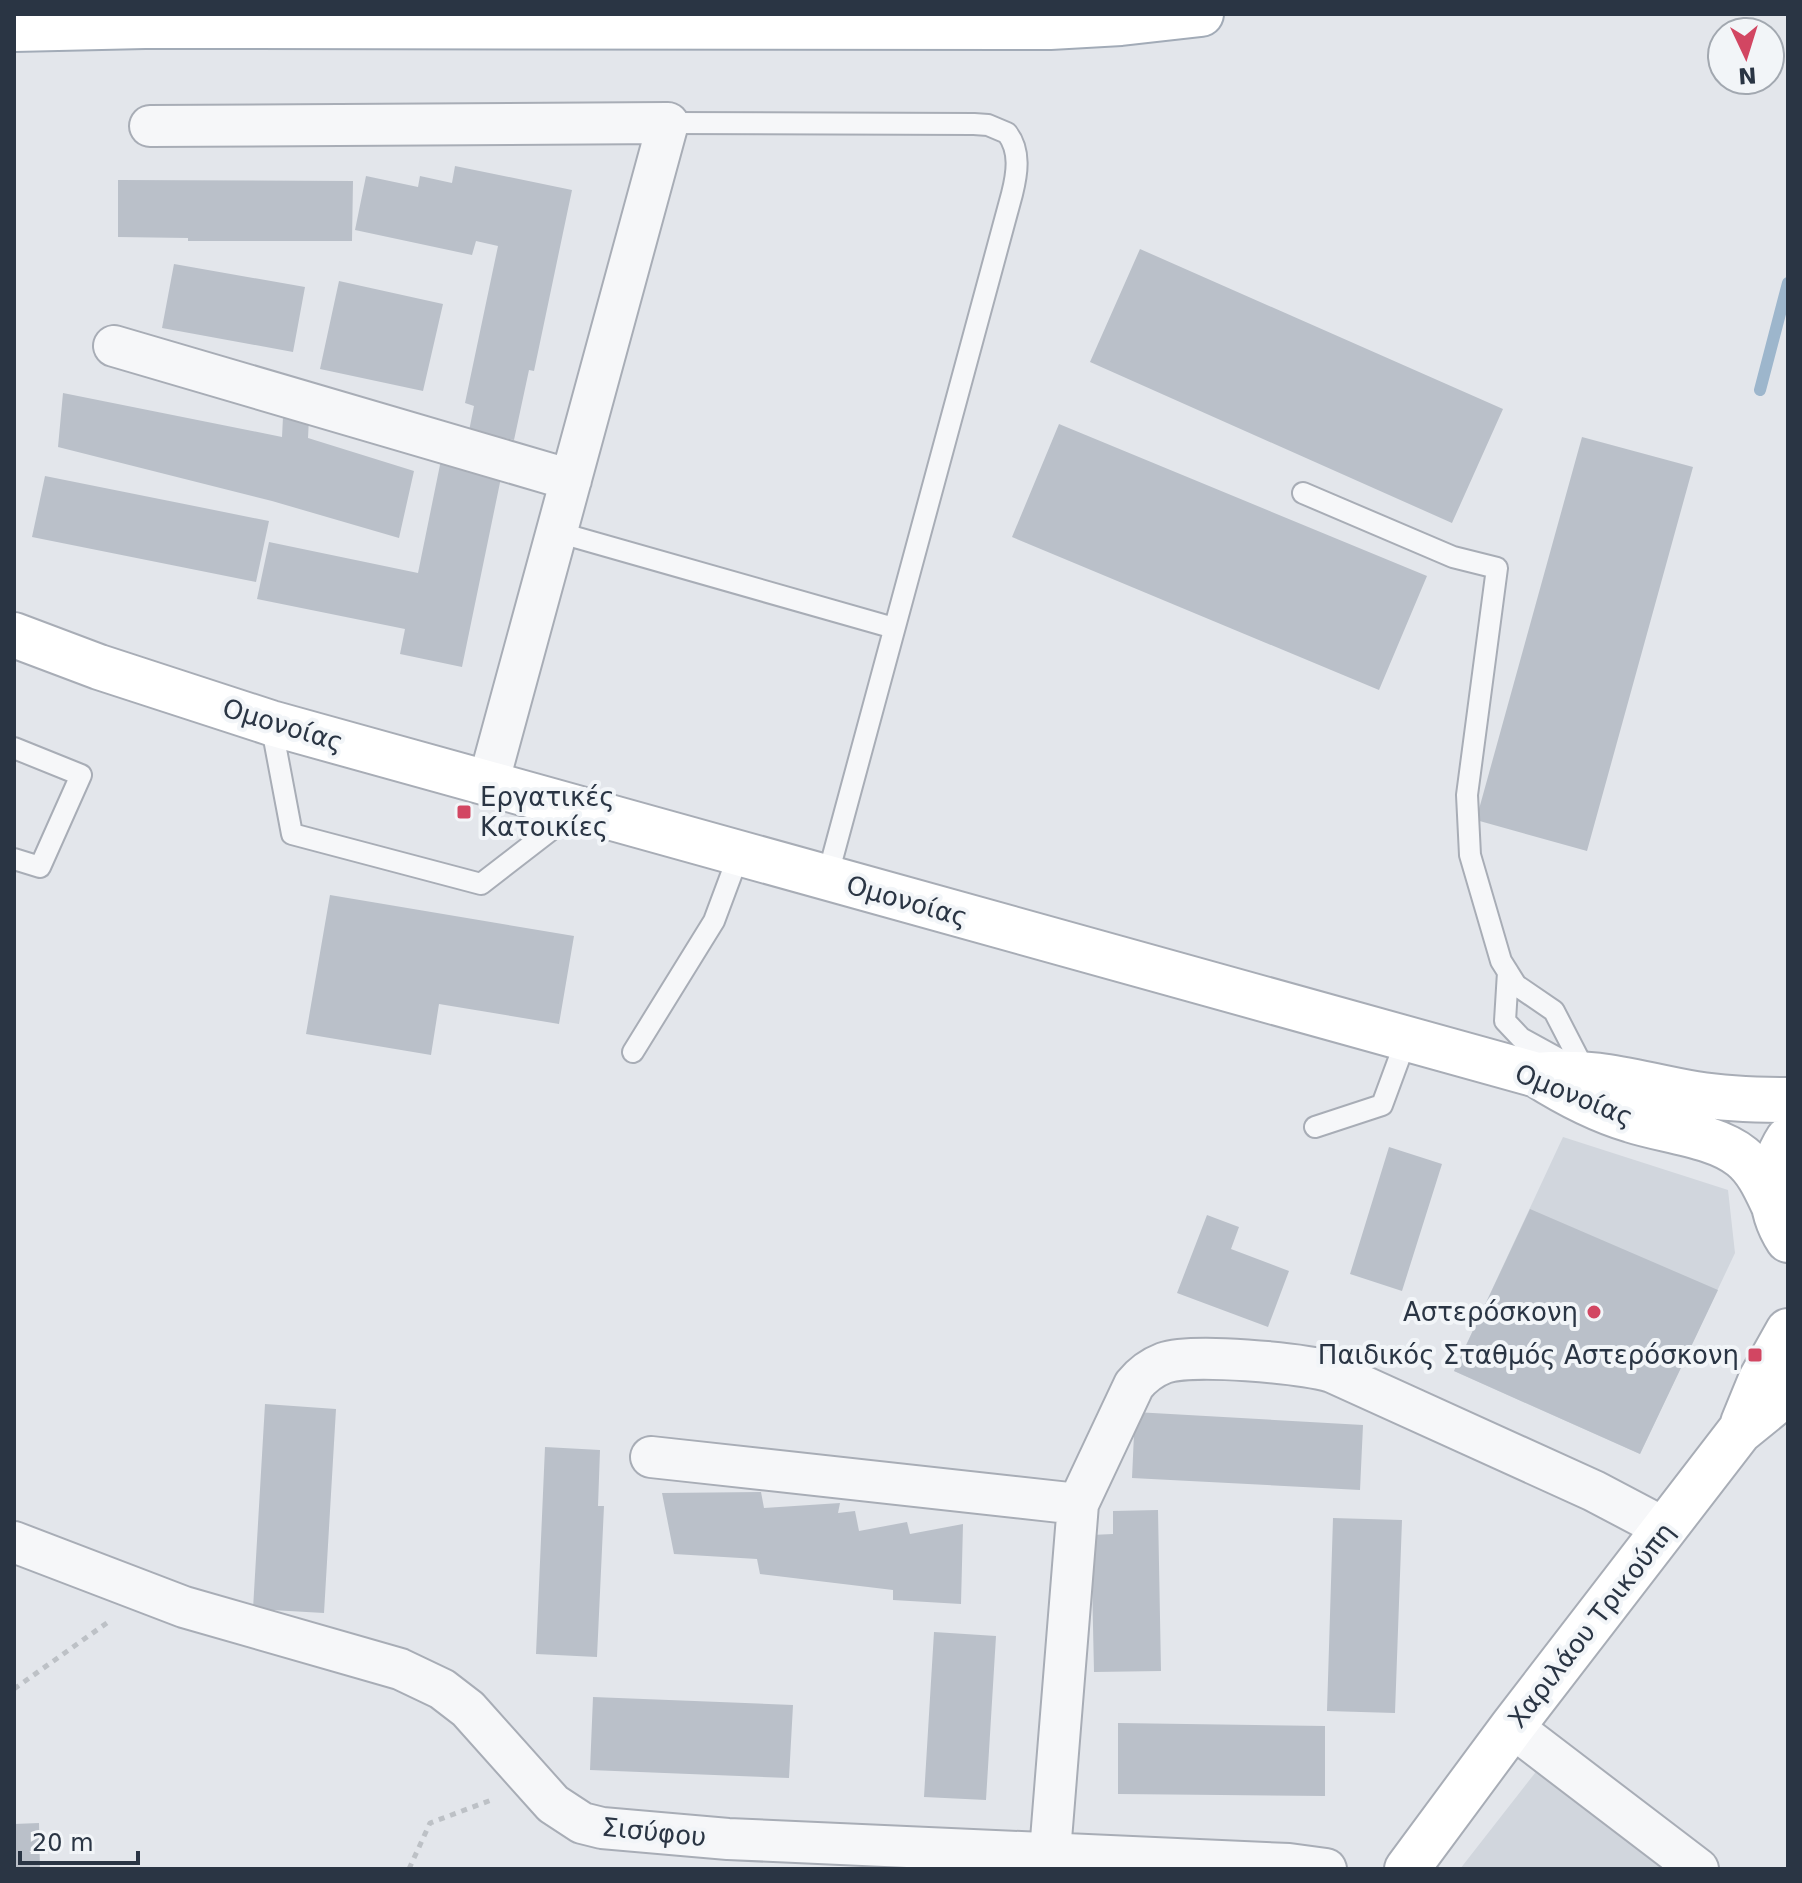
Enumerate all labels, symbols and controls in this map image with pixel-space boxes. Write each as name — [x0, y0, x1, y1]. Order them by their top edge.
north arrow — [1706, 16, 1786, 96]
text: N — [1737, 62, 1757, 89]
street label: Ομονοίας — [219, 692, 347, 758]
place label: Εργατικές Κατοικίες — [480, 782, 615, 842]
marker: Εργατικές Κατοικίες — [455, 803, 473, 821]
street label: Ομονοίας — [843, 869, 971, 933]
street label: Ομονοίας — [1511, 1058, 1637, 1132]
place label: Αστερόσκονη — [1403, 1297, 1578, 1327]
marker: Αστερόσκονη — [1585, 1303, 1603, 1321]
place label: Παιδικός Σταθμός Αστερόσκονη — [1318, 1340, 1739, 1370]
marker: Παιδικός Σταθμός Αστερόσκονη — [1746, 1346, 1764, 1364]
street label: Χαριλάου Τρικούπη — [1502, 1517, 1680, 1733]
street label: Σισύφου — [600, 1812, 708, 1852]
scale bar — [20, 1815, 138, 1865]
text: 20 m — [32, 1829, 94, 1857]

